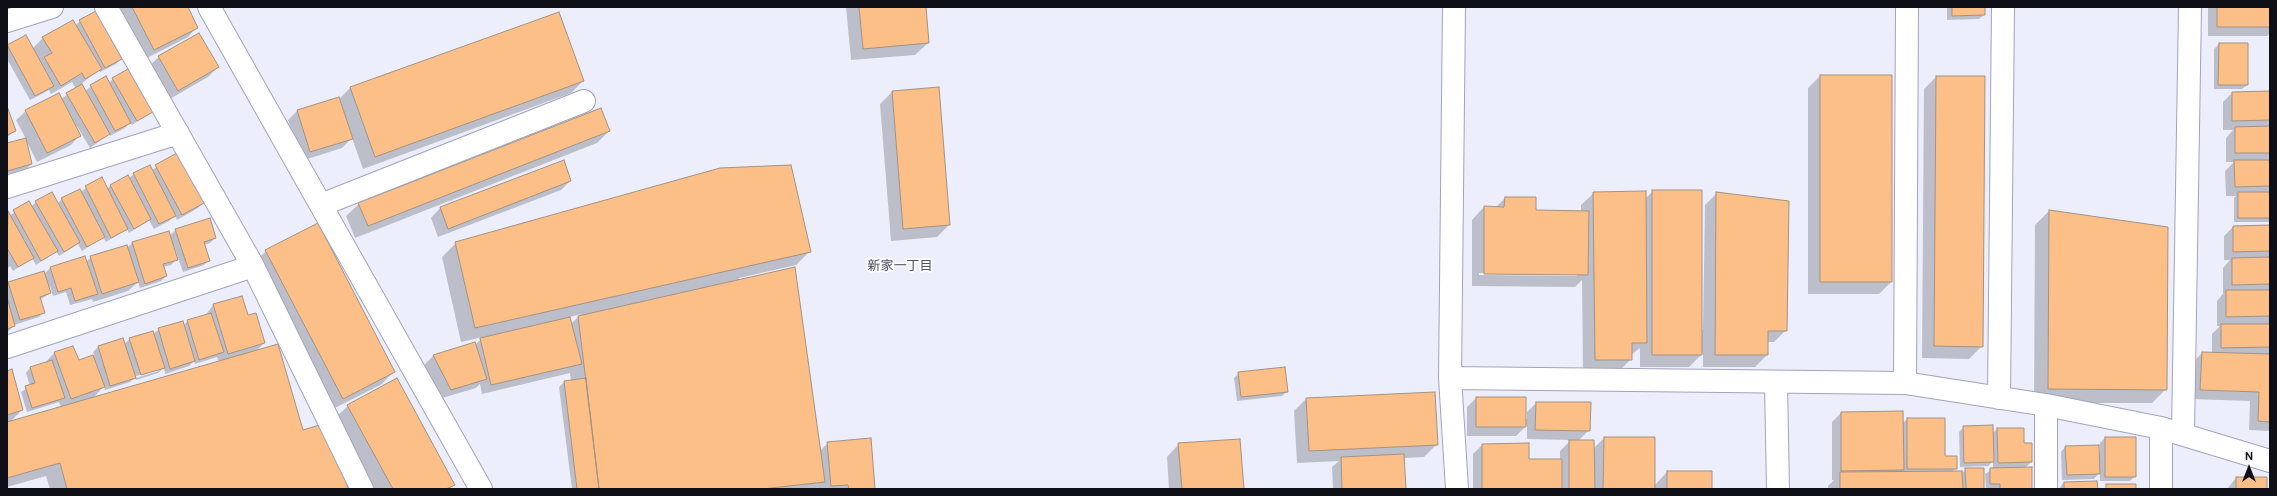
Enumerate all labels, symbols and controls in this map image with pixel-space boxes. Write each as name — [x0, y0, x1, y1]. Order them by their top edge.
district label: 新家一丁目 — [868, 259, 932, 275]
north arrow — [2229, 448, 2269, 488]
text: N — [2245, 449, 2253, 463]

